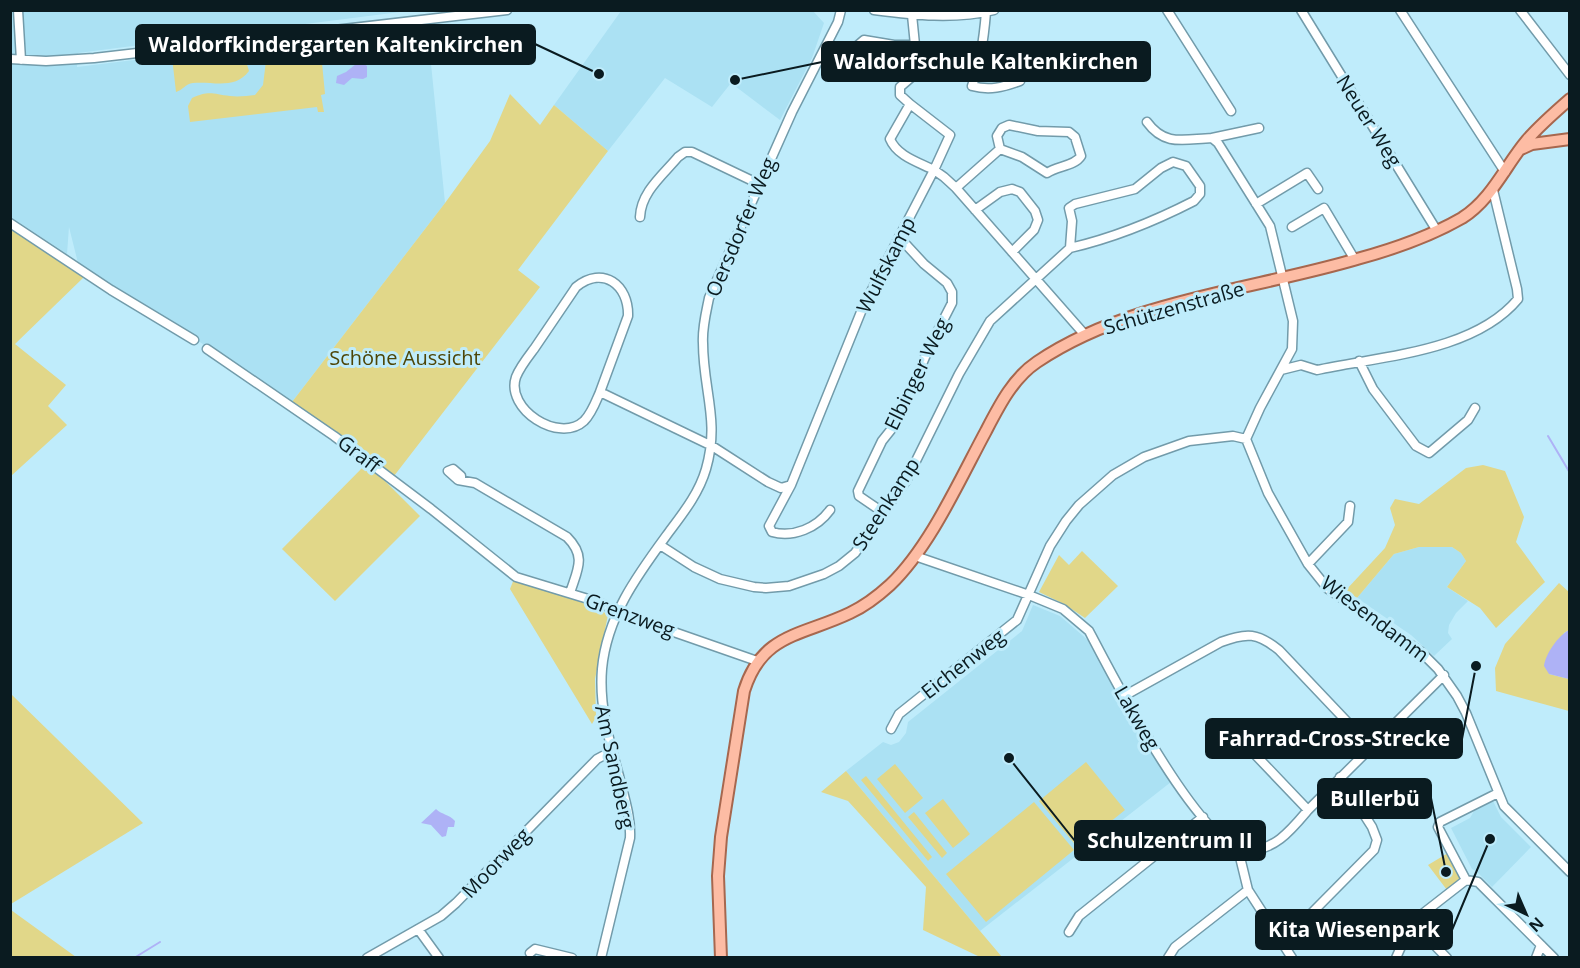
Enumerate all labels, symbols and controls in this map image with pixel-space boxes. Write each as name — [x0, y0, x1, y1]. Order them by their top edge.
callout: Waldorfkindergarten Kaltenkirchen — [136, 25, 535, 64]
text: Waldorfkindergarten Kaltenkirchen — [149, 30, 523, 58]
callout: Waldorfschule Kaltenkirchen — [822, 42, 1150, 81]
text: Waldorfschule Kaltenkirchen — [834, 47, 1138, 75]
street label: Neuer Weg — [1330, 70, 1408, 172]
street label: Oersdorfer Weg — [699, 153, 782, 301]
street label: Wulfskamp — [850, 212, 921, 317]
street label: Schützenstraße — [1101, 275, 1247, 340]
street label: Elbinger Weg — [878, 313, 955, 434]
park label: Schöne Aussicht — [329, 344, 481, 371]
street label: Graff — [332, 429, 388, 480]
street label: Steenkamp — [846, 452, 926, 555]
street label: Wiesendamm — [1316, 569, 1435, 668]
street label: Grenzweg — [582, 586, 679, 643]
street label: Eichenweg — [915, 622, 1010, 705]
street label: Lakweg — [1108, 681, 1167, 755]
street label: Am Sandberg — [589, 703, 642, 831]
callout: Fahrrad-Cross-Strecke — [1206, 719, 1462, 758]
text: Fahrrad-Cross-Strecke — [1218, 724, 1450, 752]
callout: Bullerbü — [1318, 779, 1431, 818]
text: Bullerbü — [1330, 784, 1420, 812]
callout: Schulzentrum II — [1075, 821, 1265, 860]
street label: Moorweg — [455, 822, 536, 904]
text: Schulzentrum II — [1087, 826, 1253, 854]
north arrow — [1496, 884, 1556, 944]
callout: Kita Wiesenpark — [1256, 910, 1452, 949]
text: N — [1524, 912, 1549, 937]
text: Kita Wiesenpark — [1268, 915, 1441, 943]

